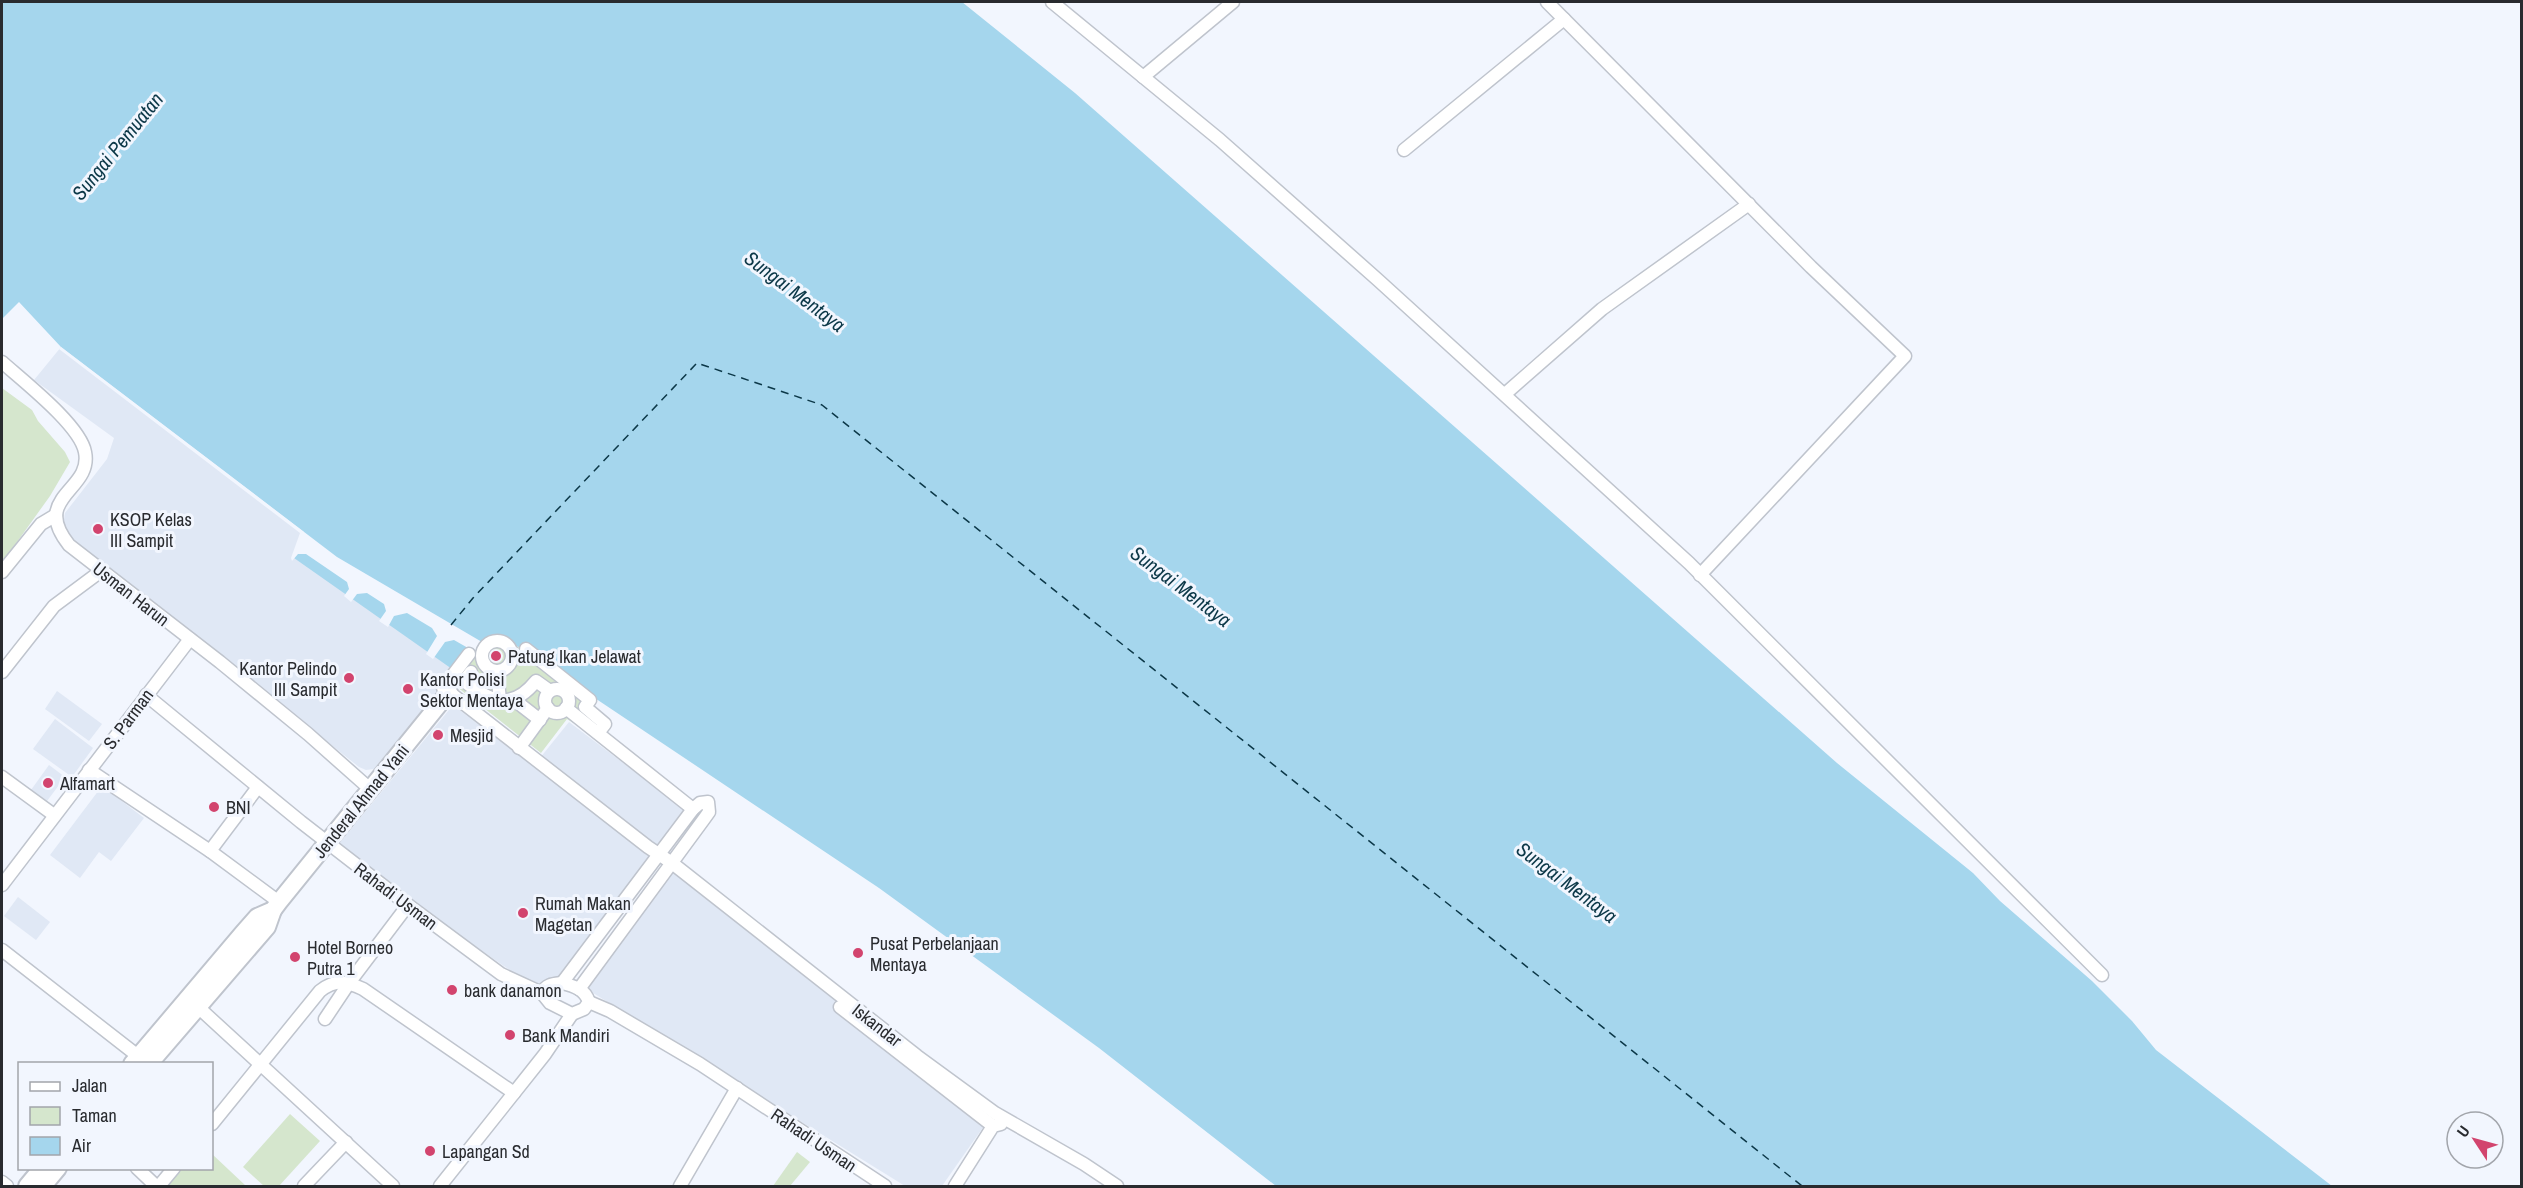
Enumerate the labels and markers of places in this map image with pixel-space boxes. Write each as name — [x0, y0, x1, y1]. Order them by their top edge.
place label: KSOP Kelas III Sampit — [110, 507, 192, 553]
marker: KSOP Kelas III Sampit — [91, 522, 105, 536]
place label: Patung Ikan Jelawat — [508, 644, 641, 669]
marker: Patung Ikan Jelawat — [489, 649, 503, 663]
place label: Kantor Pelindo III Sampit — [239, 656, 337, 702]
place label: Kantor Polisi Sektor Mentaya — [420, 667, 523, 713]
marker: Kantor Pelindo III Sampit — [342, 671, 356, 685]
marker: Kantor Polisi Sektor Mentaya — [401, 682, 415, 696]
place label: Mesjid — [450, 723, 493, 748]
marker: Mesjid — [431, 728, 445, 742]
place label: Alfamart — [59, 771, 115, 796]
marker: Alfamart — [41, 776, 55, 790]
place label: BNI — [226, 795, 251, 820]
marker: BNI — [207, 800, 221, 814]
place label: Rumah Makan Magetan — [535, 891, 631, 937]
marker: Rumah Makan Magetan — [516, 906, 530, 920]
place label: Pusat Perbelanjaan Mentaya — [870, 931, 999, 977]
place label: Hotel Borneo Putra 1 — [307, 935, 393, 981]
marker: Pusat Perbelanjaan Mentaya — [851, 946, 865, 960]
marker: Hotel Borneo Putra 1 — [288, 950, 302, 964]
place label: bank danamon — [464, 978, 562, 1003]
marker: bank danamon — [445, 983, 459, 997]
place label: Bank Mandiri — [522, 1023, 610, 1048]
marker: Bank Mandiri — [503, 1028, 517, 1042]
place label: Lapangan Sd — [442, 1139, 530, 1164]
marker: Lapangan Sd — [423, 1144, 437, 1158]

